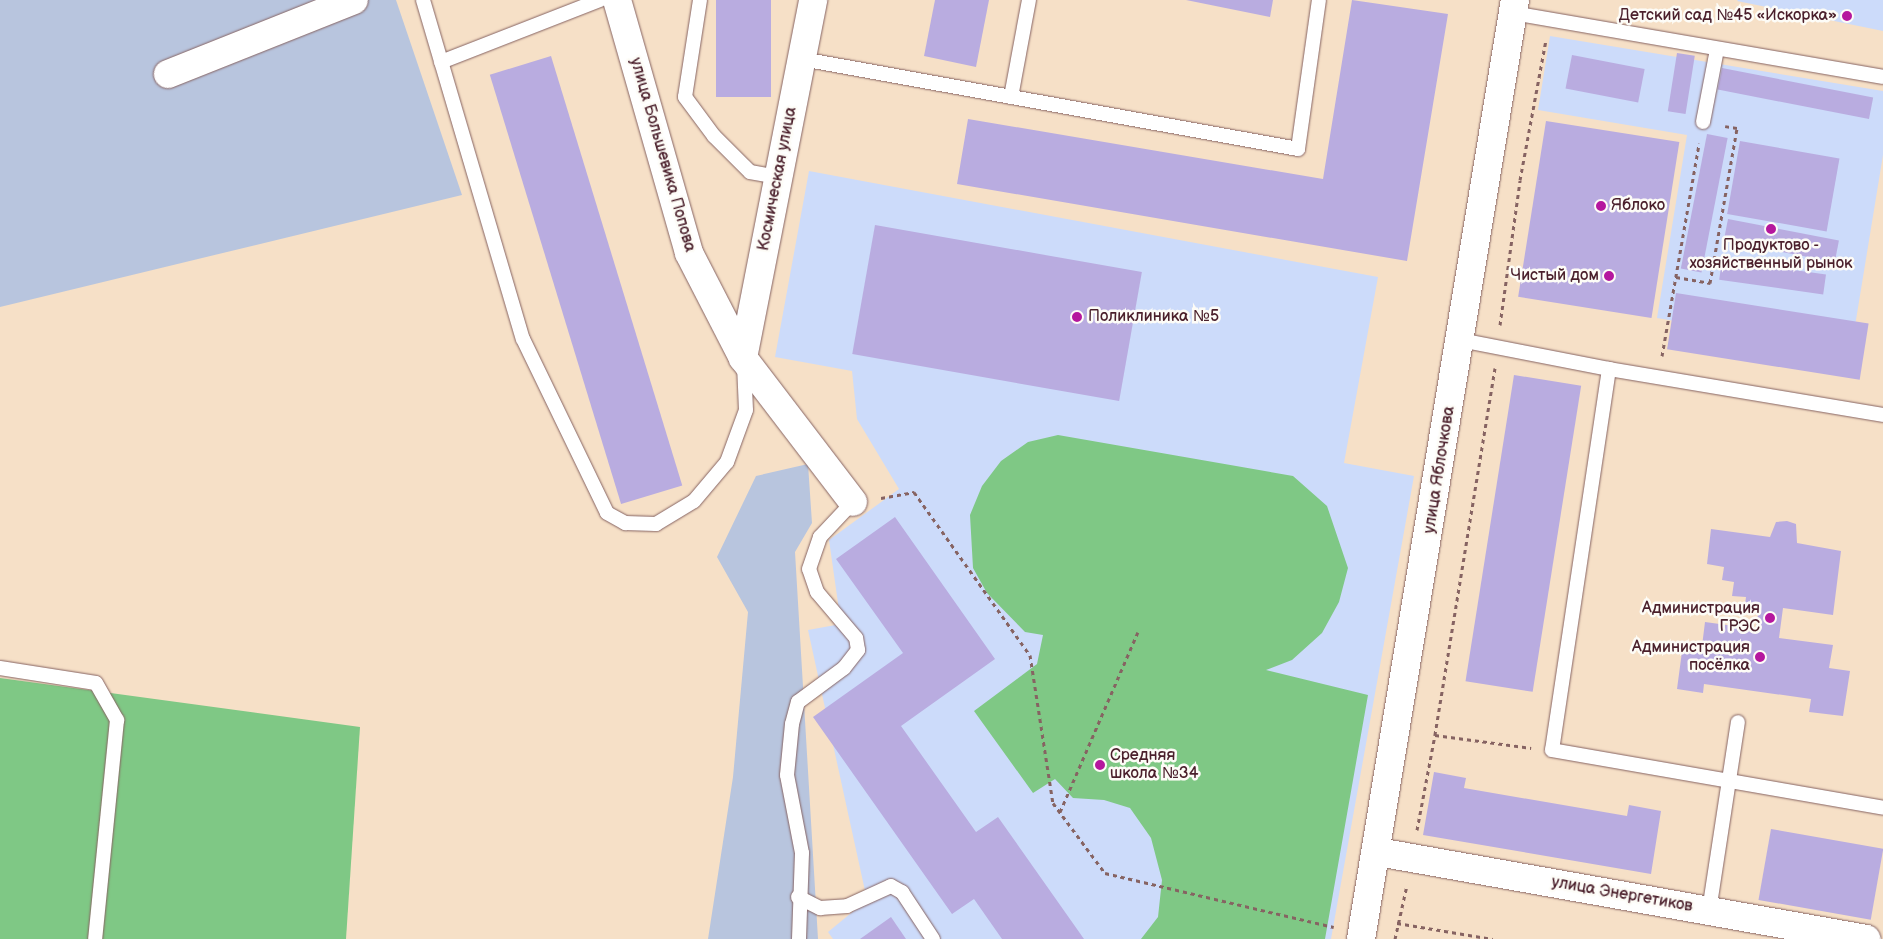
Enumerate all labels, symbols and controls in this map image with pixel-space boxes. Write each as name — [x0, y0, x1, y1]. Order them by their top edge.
place label: Детский сад №45 «Искорка» — [1619, 6, 1837, 26]
marker: Детский сад №45 «Искорка» — [1841, 10, 1853, 22]
street label: улица Большевика Попова — [625, 56, 699, 254]
street label: Космическая улица — [755, 105, 801, 253]
place label: Яблоко — [1611, 196, 1665, 216]
marker: Яблоко — [1595, 200, 1607, 212]
marker: Продуктово - хозяйственный рынок — [1765, 223, 1777, 235]
place label: Продуктово - хозяйственный рынок — [1689, 236, 1853, 274]
place label: Чистый дом — [1511, 266, 1599, 286]
marker: Чистый дом — [1603, 270, 1615, 282]
place label: Поликлиника №5 — [1088, 307, 1219, 327]
marker: Поликлиника №5 — [1070, 310, 1084, 324]
street label: улица Яблочкова — [1420, 405, 1460, 535]
place label: Администрация ГРЭС — [1642, 599, 1760, 637]
marker: Администрация ГРЭС — [1764, 612, 1776, 624]
place label: Администрация посёлка — [1632, 638, 1750, 676]
marker: Администрация посёлка — [1754, 651, 1766, 663]
place label: Средняя школа №34 — [1110, 746, 1198, 784]
marker: Средняя школа №34 — [1094, 759, 1106, 771]
street label: улица Энергетиков — [1550, 873, 1694, 917]

